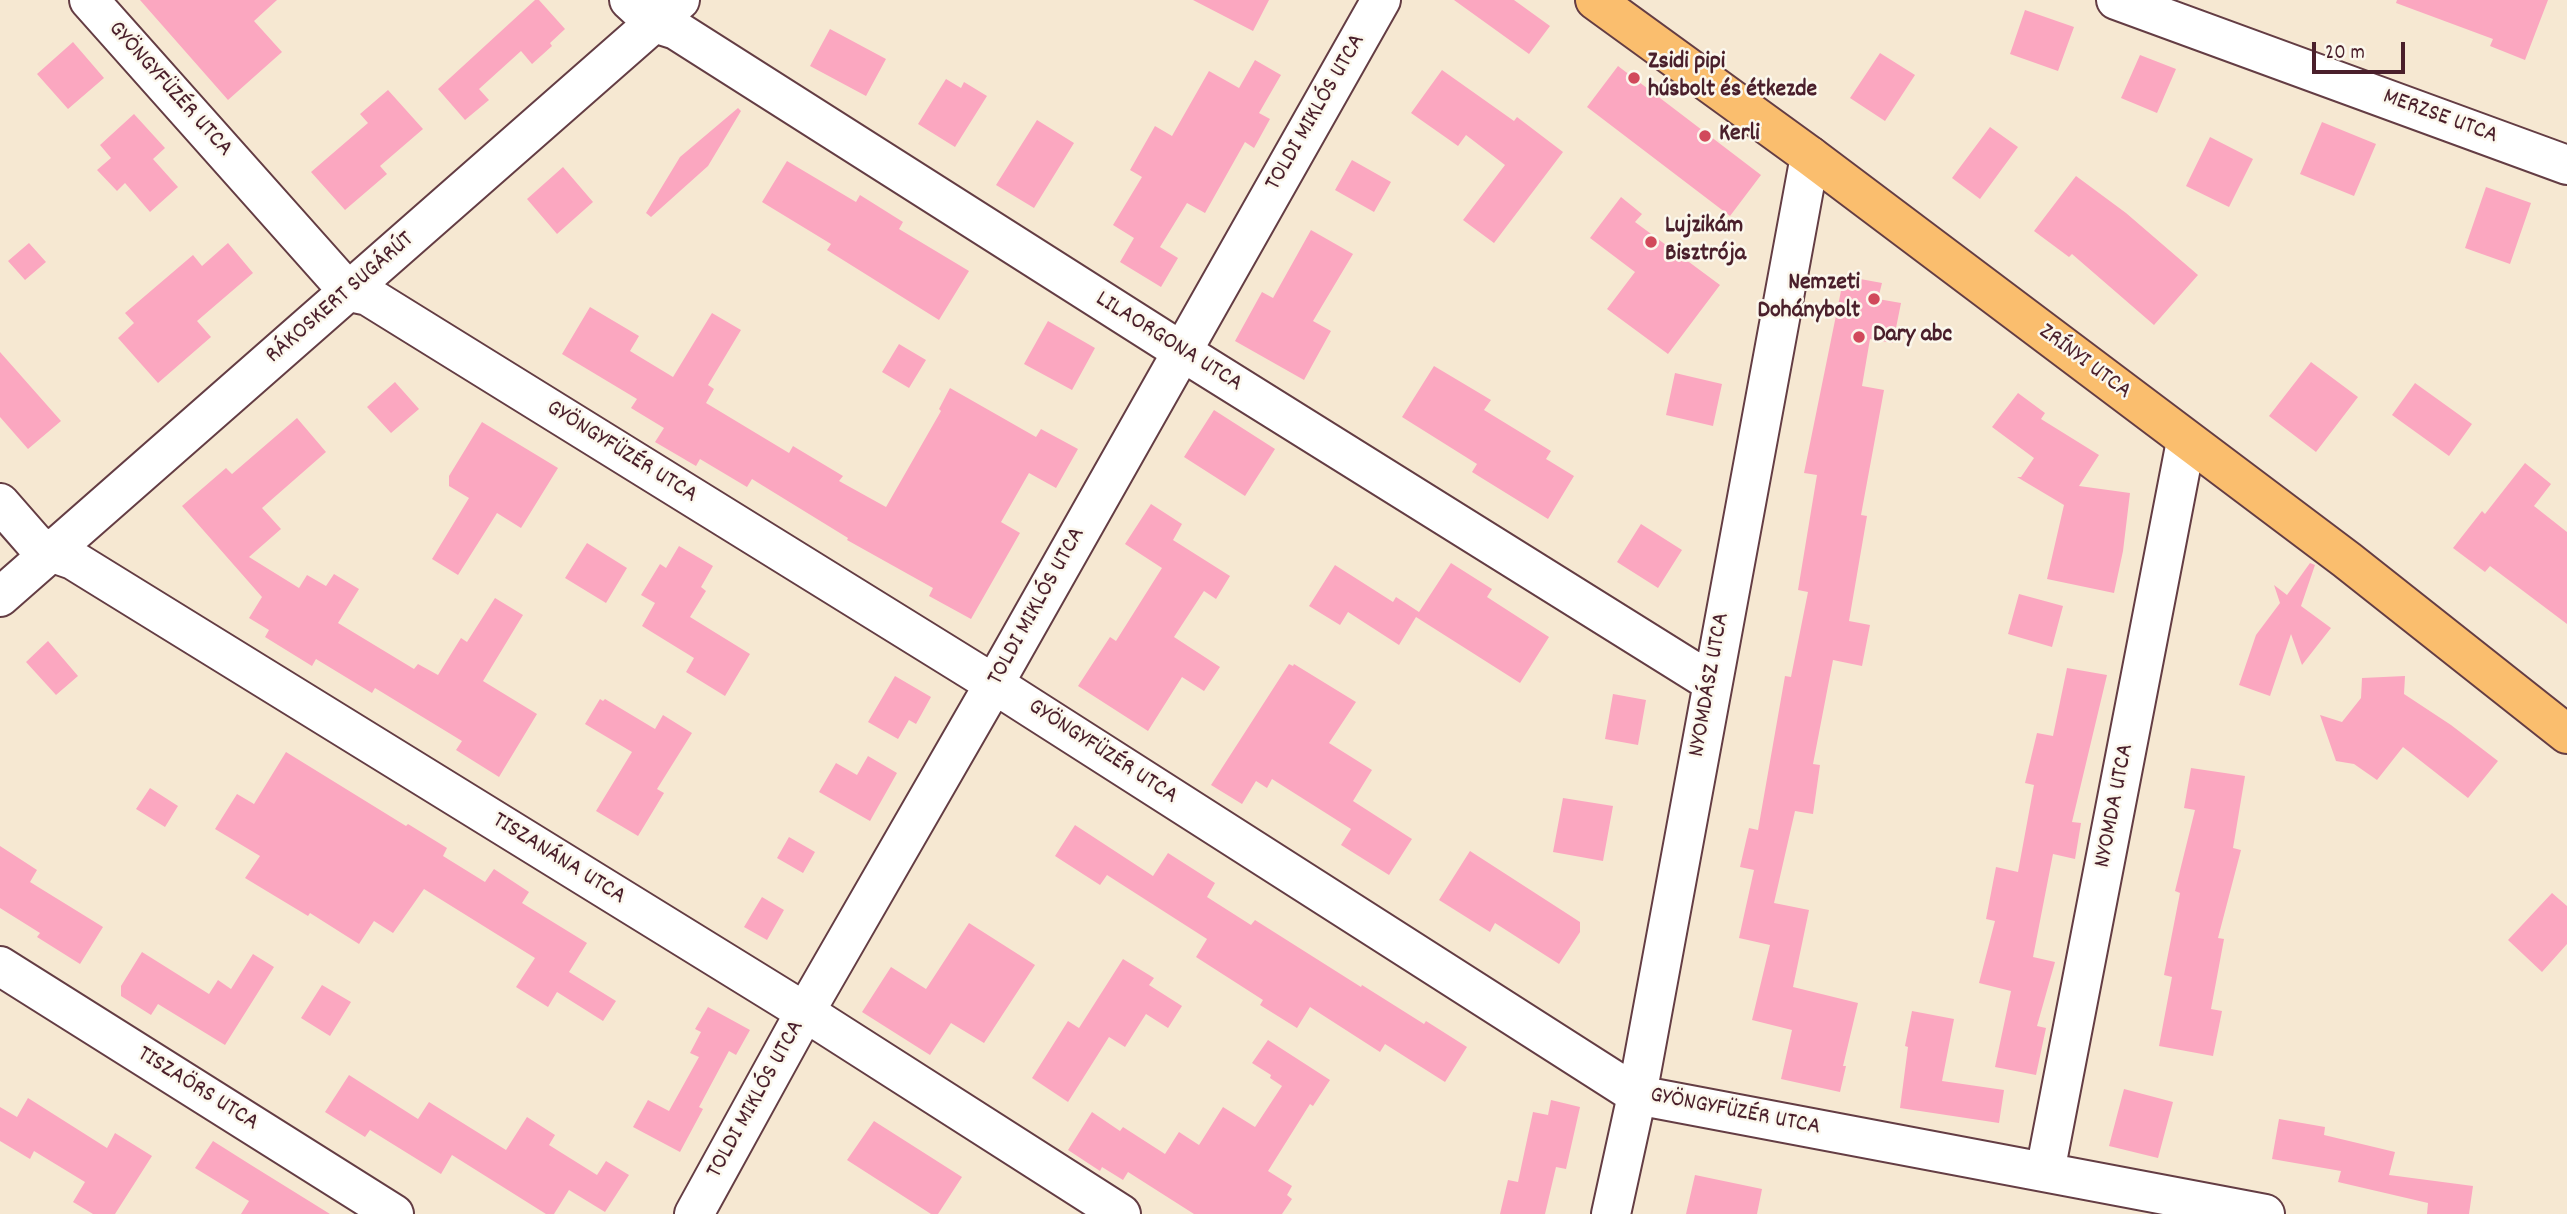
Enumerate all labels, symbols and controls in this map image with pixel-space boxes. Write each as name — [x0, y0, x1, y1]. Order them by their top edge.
street label: GYÖNGYFÜZÉR UTCA — [100, 16, 238, 164]
scale bar — [2315, 28, 2408, 72]
street label: TOLDI MIKLÓS UTCA — [1260, 30, 1374, 196]
text: 20 m — [2325, 39, 2365, 69]
place label: Zsidi pipi húsbolt és étkezde — [1648, 50, 1817, 106]
marker: Zsidi pipi húsbolt és étkezde — [1626, 70, 1642, 86]
street label: MERZSE UTCA — [2379, 84, 2501, 152]
place label: Kerli — [1719, 122, 1760, 150]
marker: Kerli — [1697, 128, 1713, 144]
place label: Lujzikám Bisztrója — [1665, 214, 1746, 270]
street label: RÁKOSKERT SUGÁRÚT — [261, 227, 421, 371]
marker: Lujzikám Bisztrója — [1643, 234, 1659, 250]
place label: Nemzeti Dohánybolt — [1758, 271, 1860, 327]
street label: LILAORGONA UTCA — [1089, 286, 1247, 400]
marker: Nemzeti Dohánybolt — [1866, 291, 1882, 307]
street label: ZRÍNYI UTCA — [2032, 319, 2136, 407]
place label: Dary abc — [1873, 323, 1952, 351]
marker: Dary abc — [1851, 329, 1867, 345]
street label: GYÖNGYFÜZÉR UTCA — [540, 395, 702, 511]
street label: TOLDI MIKLÓS UTCA — [983, 523, 1093, 691]
street label: NYOMDÁSZ UTCA — [1684, 611, 1738, 759]
street label: GYÖNGYFÜZÉR UTCA — [1022, 694, 1182, 812]
street label: NYOMDA UTCA — [2090, 742, 2142, 870]
street label: TISZANÁNA UTCA — [486, 807, 630, 913]
street label: TOLDI MIKLÓS UTCA — [702, 1016, 812, 1184]
street label: TISZAÖRS UTCA — [131, 1041, 263, 1139]
street label: GYÖNGYFÜZÉR UTCA — [1647, 1082, 1823, 1144]

